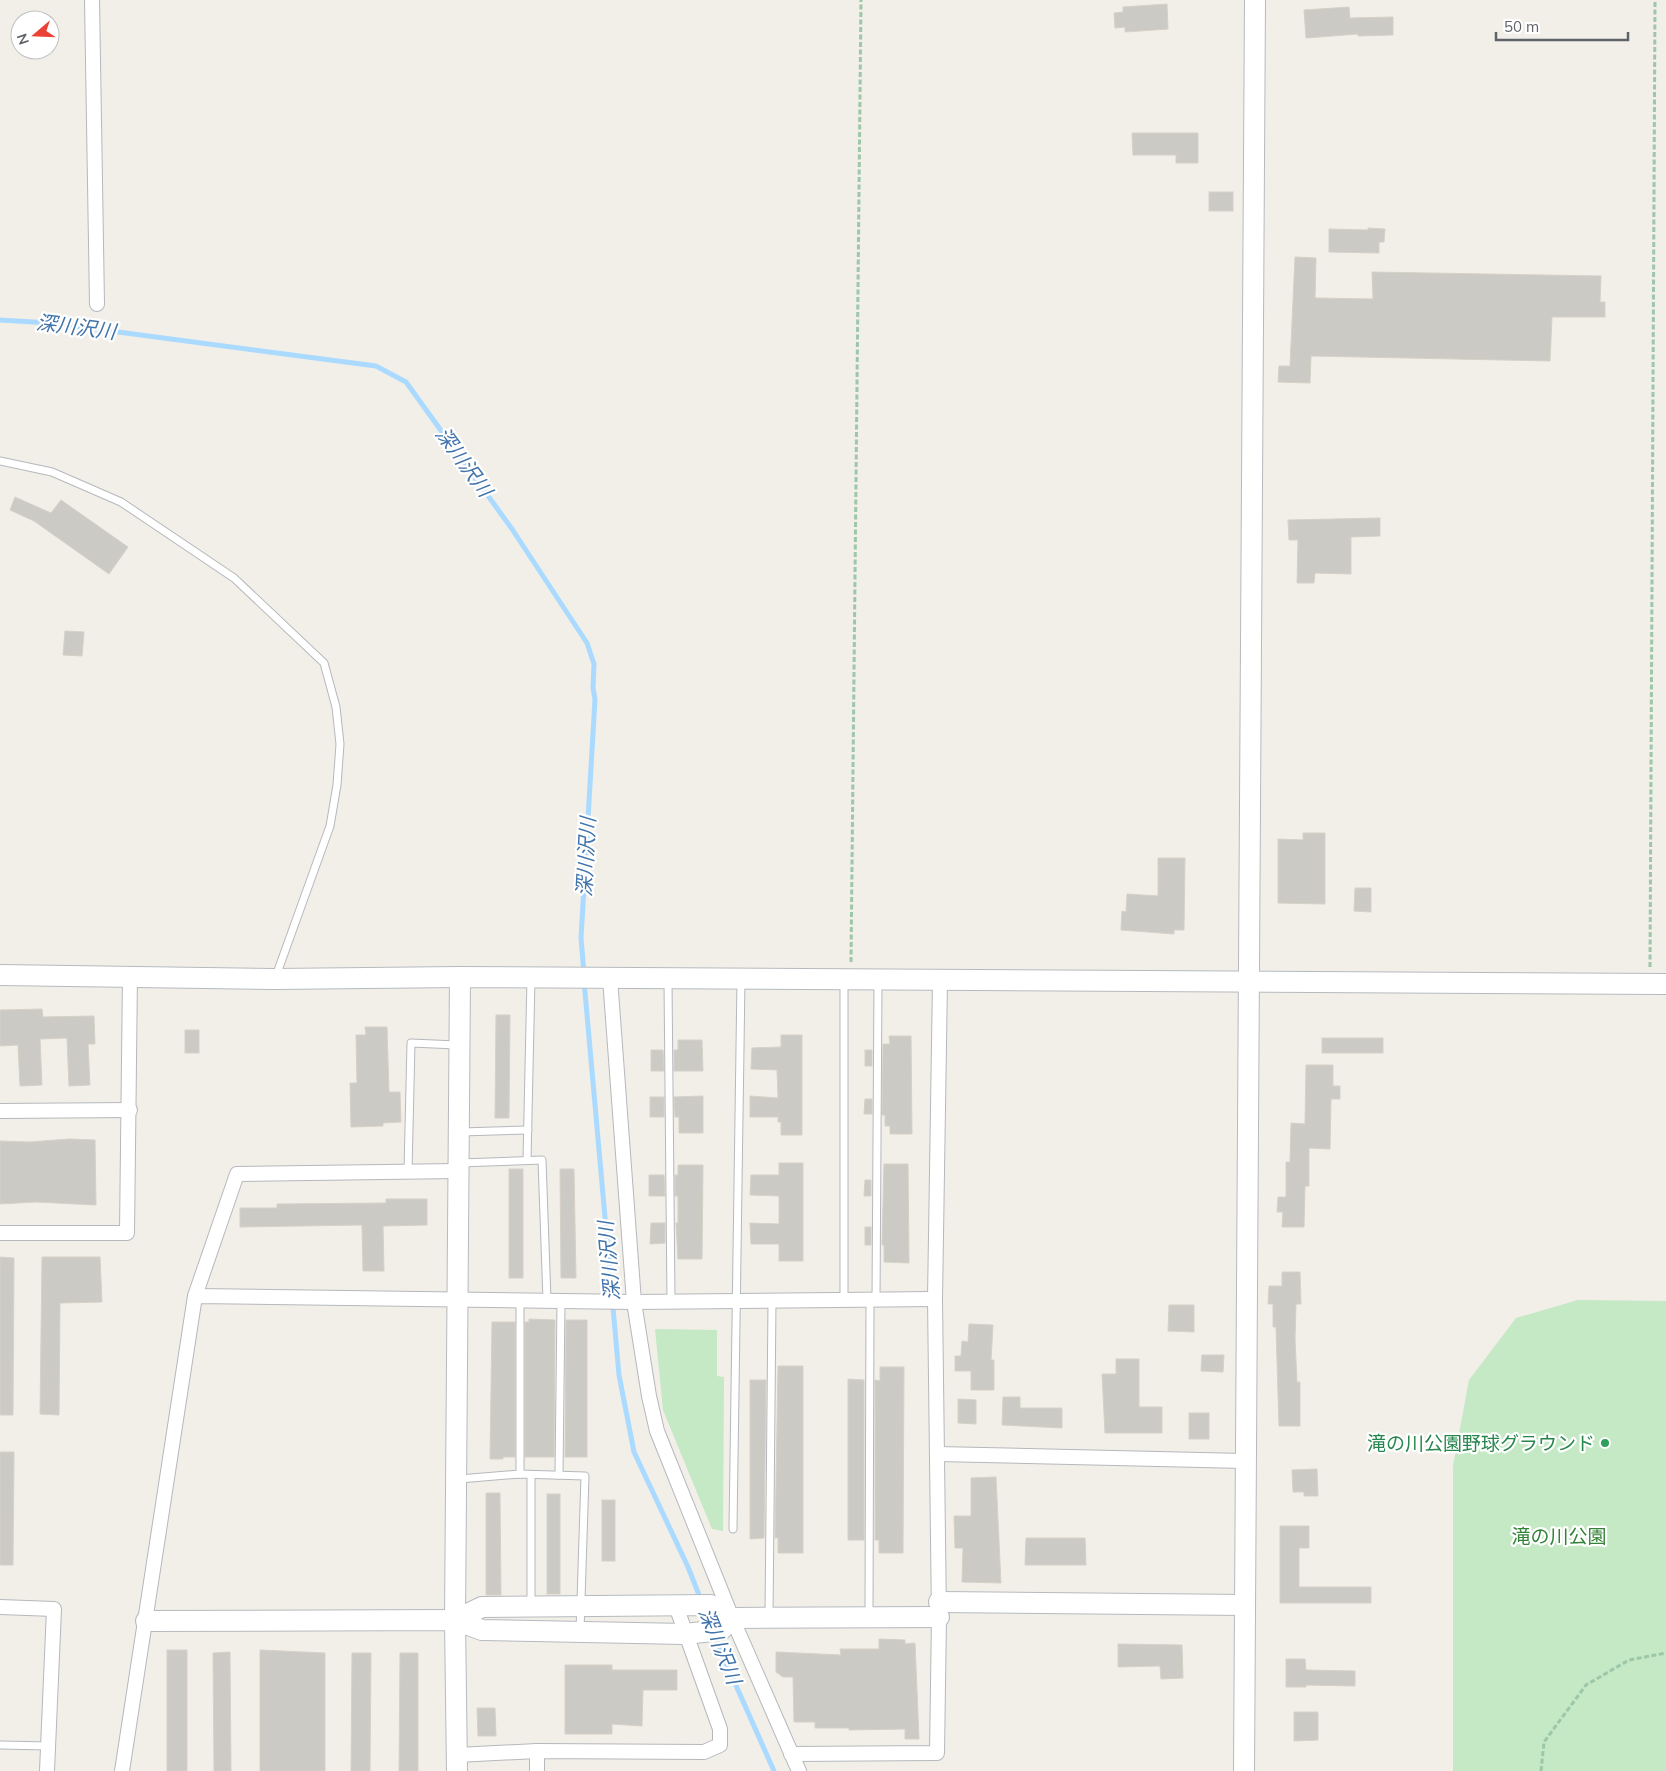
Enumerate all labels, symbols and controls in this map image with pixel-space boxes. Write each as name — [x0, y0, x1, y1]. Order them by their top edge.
north arrow — [10, 10, 60, 60]
scale bar — [1496, 10, 1628, 42]
text: 50 m — [1504, 17, 1539, 36]
text: N — [12, 31, 33, 47]
water label: 深川沢川 — [35, 309, 119, 344]
water label: 深川沢川 — [431, 422, 499, 503]
water label: 深川沢川 — [571, 814, 600, 898]
water label: 深川沢川 — [592, 1218, 624, 1302]
place label: 滝の川公園野球グラウンド — [1367, 1431, 1595, 1455]
marker: 滝の川公園野球グラウンド — [1599, 1437, 1611, 1449]
park label: 滝の川公園 — [1511, 1524, 1607, 1548]
water label: 深川沢川 — [694, 1604, 748, 1689]

